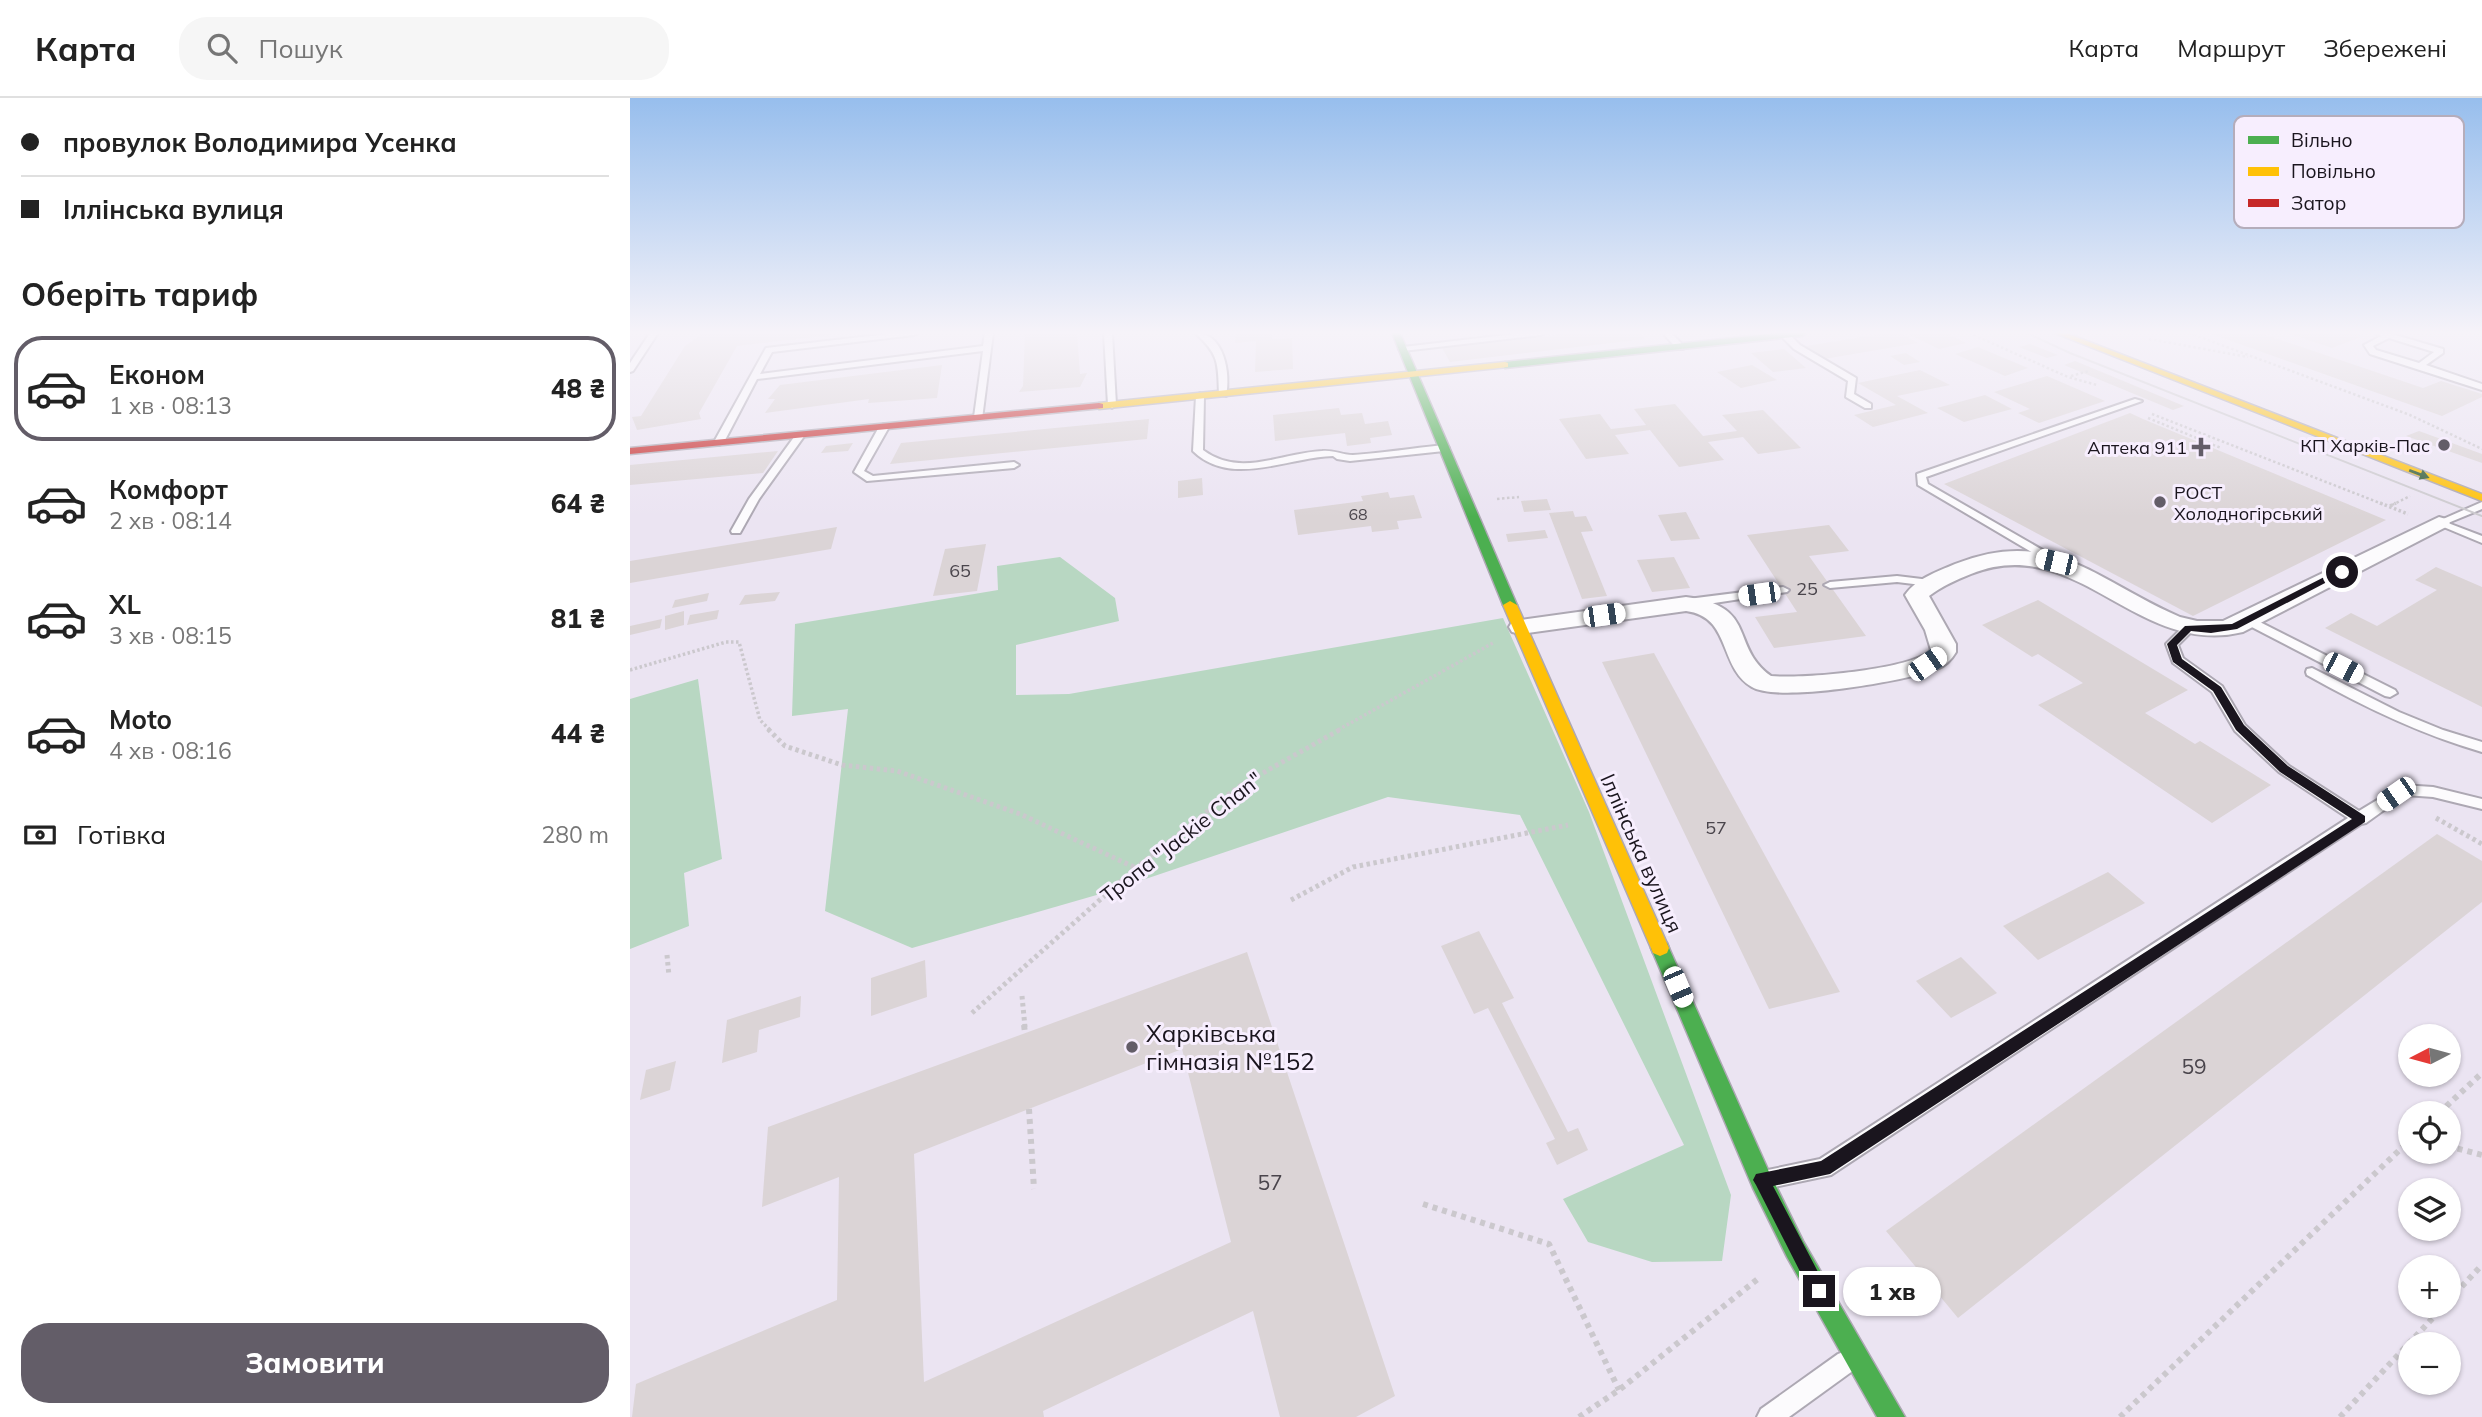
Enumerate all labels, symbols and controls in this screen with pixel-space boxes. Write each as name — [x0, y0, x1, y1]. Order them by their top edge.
search box — [179, 17, 669, 80]
text: Карта — [35, 28, 137, 69]
icon: search — [203, 29, 241, 67]
text: Пошук — [259, 32, 343, 65]
text: Карта — [2069, 33, 2139, 63]
text: Маршрут — [2177, 33, 2285, 63]
text: Збережені — [2323, 33, 2447, 63]
legend — [2234, 116, 2464, 228]
text: провулок Володимира Усенка — [63, 126, 457, 159]
text: Вільно — [2291, 128, 2353, 152]
text: Повільно — [2291, 159, 2376, 183]
text: Затор — [2291, 191, 2346, 215]
text: Іллінська вулиця — [63, 193, 284, 226]
text: Оберіть тариф — [21, 274, 258, 314]
icon: car — [25, 357, 88, 420]
text: Економ — [109, 358, 205, 391]
text: 48 ₴ — [551, 372, 605, 405]
text: 1 хв · 08:13 — [109, 391, 232, 420]
place label: КП Харків-Пас — [2300, 434, 2430, 457]
place label: Аптека 911 — [2087, 436, 2187, 459]
marker: КП Харків-Пас — [2436, 437, 2452, 453]
marker: Аптека 911 — [2193, 439, 2209, 455]
one-way arrow — [2409, 468, 2430, 479]
icon: car — [25, 472, 88, 535]
text: Комфорт — [109, 473, 228, 506]
place label: РОСТ Холодногірський — [2174, 481, 2323, 525]
text: 64 ₴ — [551, 487, 605, 520]
marker: РОСТ Холодногірський — [2152, 494, 2168, 510]
house number: 68 — [1348, 504, 1368, 524]
text: 2 хв · 08:14 — [109, 506, 232, 535]
car — [2034, 547, 2079, 577]
route start — [2326, 556, 2358, 588]
house number: 65 — [949, 559, 971, 582]
house number: 25 — [1796, 577, 1818, 600]
car — [1737, 581, 1782, 607]
icon: car — [25, 587, 88, 650]
text: XL — [109, 588, 141, 621]
text: 81 ₴ — [551, 602, 605, 635]
car — [1582, 602, 1627, 628]
text: 3 хв · 08:15 — [109, 621, 232, 650]
car — [1904, 643, 1951, 685]
car — [2320, 649, 2367, 687]
icon: car — [25, 702, 88, 765]
text: Moto — [109, 703, 172, 736]
text: 44 ₴ — [551, 717, 605, 750]
text: 4 хв · 08:16 — [109, 736, 232, 765]
street label: Тропа "Jackie Chan" — [1095, 766, 1267, 908]
street label: Іллінська вулиця — [1595, 770, 1689, 936]
car — [2373, 773, 2420, 815]
icon: cash — [21, 816, 59, 854]
house number: 57 — [1705, 816, 1727, 839]
text: Готівка — [77, 818, 166, 851]
text: 280 m — [541, 820, 609, 849]
car — [1661, 964, 1696, 1010]
place label: Харківська гімназія №152 — [1146, 1018, 1315, 1076]
north arrow — [2398, 1024, 2460, 1087]
map controls — [2398, 1024, 2461, 1395]
marker: Харківська гімназія №152 — [1124, 1039, 1140, 1055]
house number: 59 — [2181, 1053, 2207, 1079]
button: locate — [2398, 1101, 2461, 1164]
house number: 57 — [1257, 1169, 1283, 1195]
button: layers — [2398, 1178, 2461, 1241]
button: + — [2398, 1255, 2461, 1318]
callout: 1 хв — [1844, 1266, 1942, 1316]
route end — [1803, 1275, 1835, 1307]
text: 1 хв — [1868, 1277, 1916, 1306]
button: Замовити — [21, 1323, 609, 1403]
button: − — [2398, 1332, 2461, 1395]

